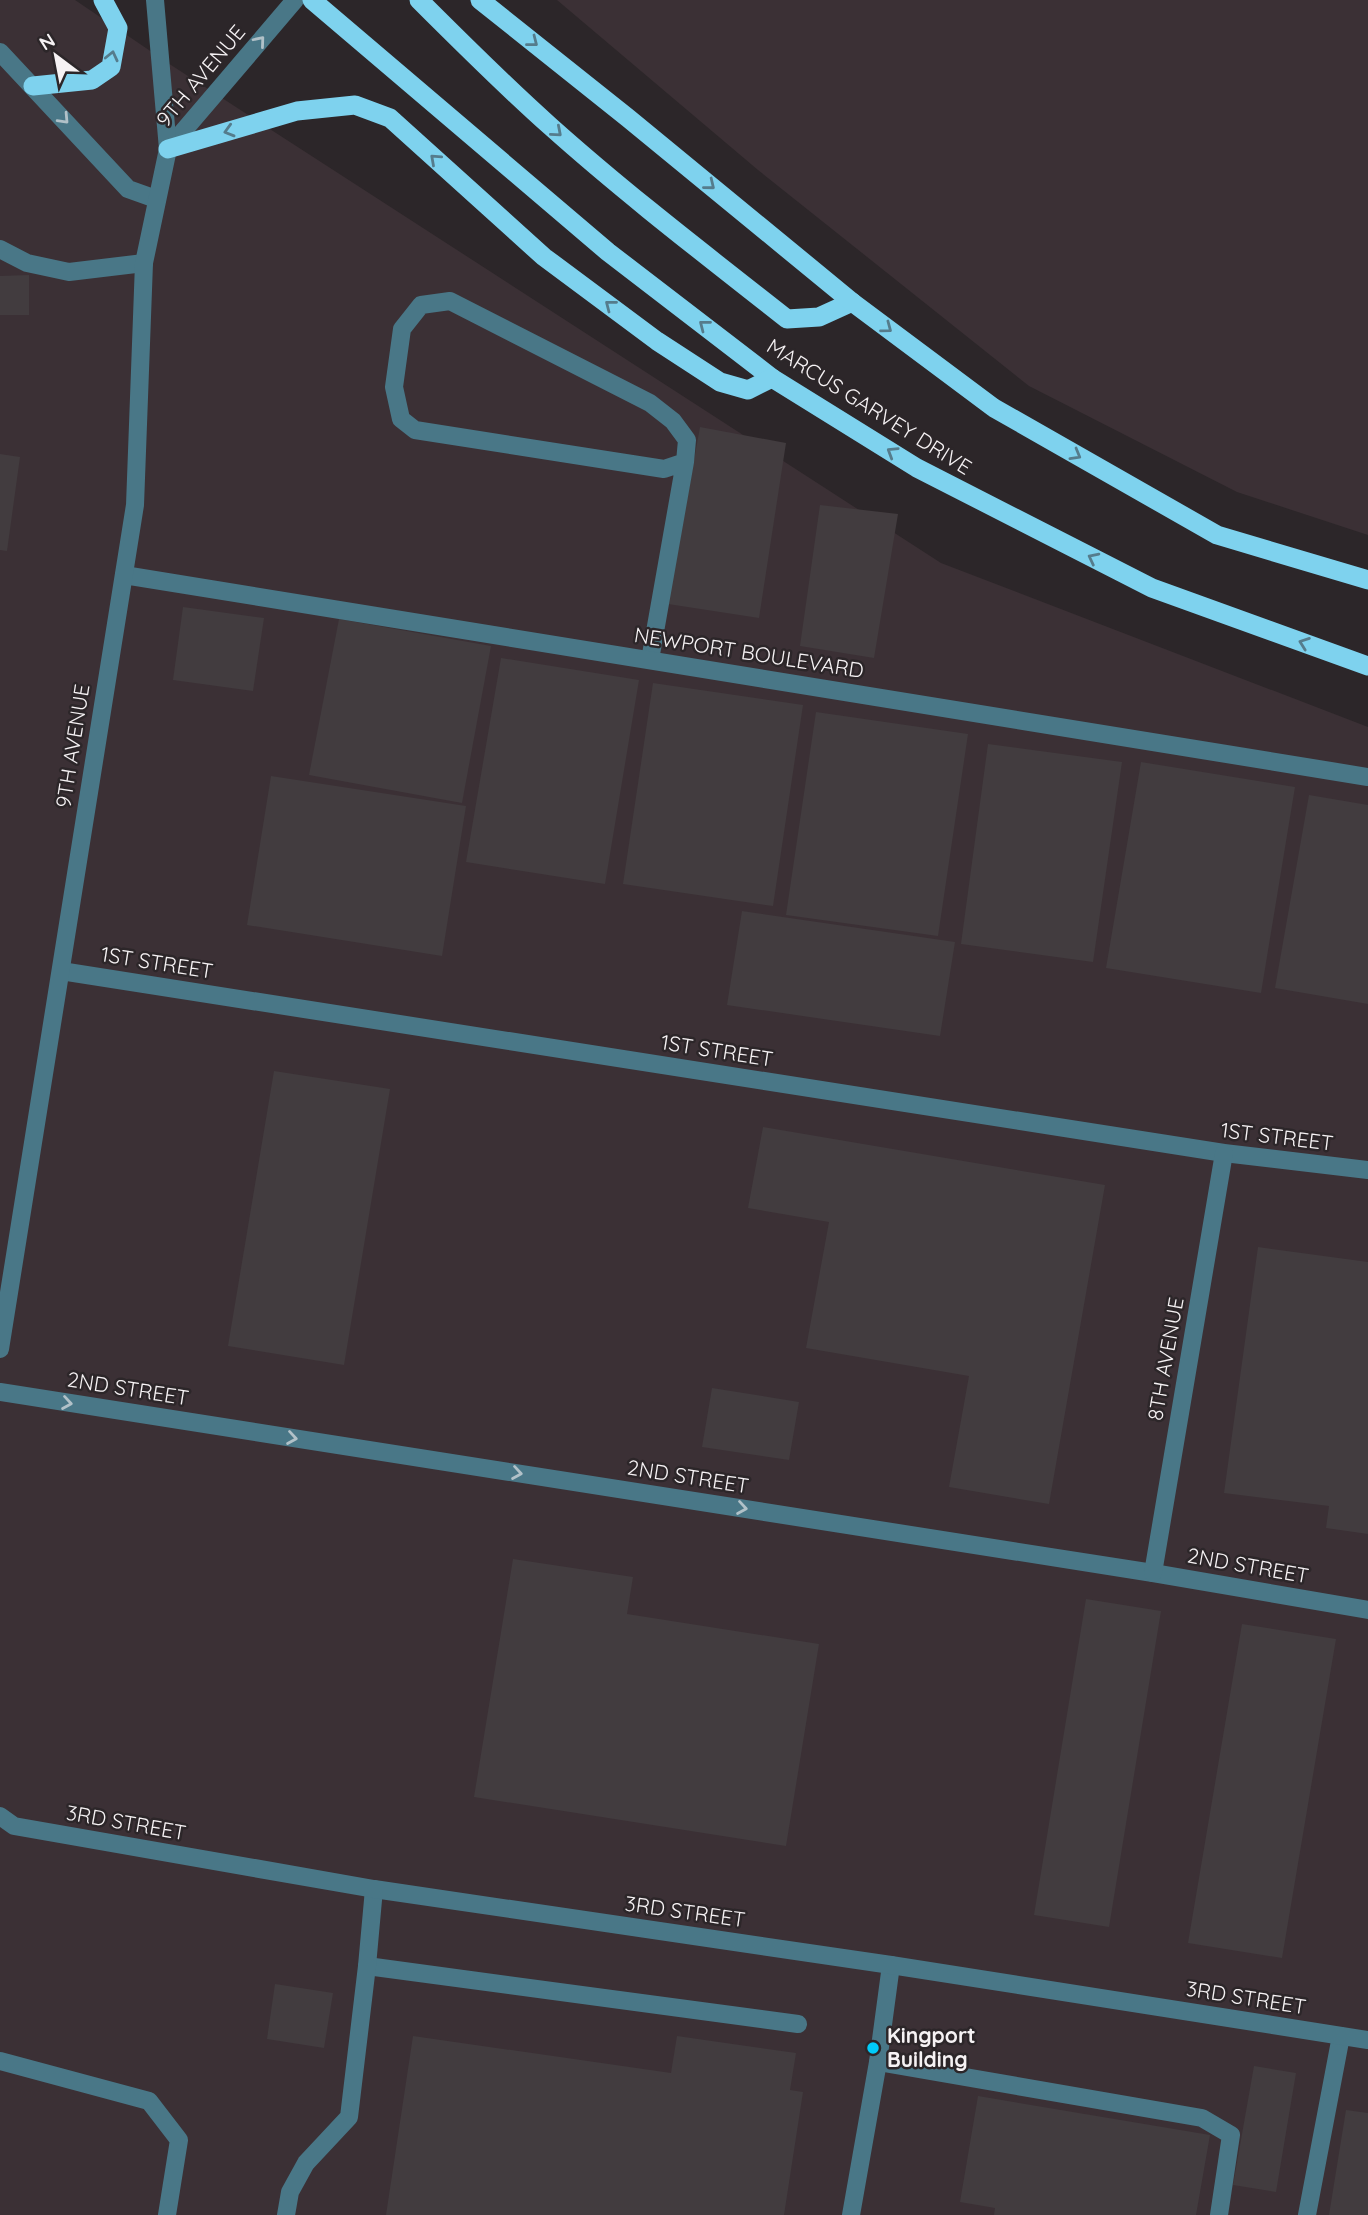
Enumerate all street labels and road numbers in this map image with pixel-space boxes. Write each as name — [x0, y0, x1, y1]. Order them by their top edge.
street label: 9TH AVENUE — [150, 19, 250, 132]
street label: MARCUS GARVEY DRIVE — [762, 332, 977, 480]
street label: NEWPORT BOULEVARD — [632, 621, 866, 683]
street label: 9TH AVENUE — [49, 682, 95, 810]
street label: 1ST STREET — [99, 940, 215, 984]
street label: 1ST STREET — [659, 1028, 775, 1072]
street label: 1ST STREET — [1219, 1116, 1335, 1156]
street label: 8TH AVENUE — [1141, 1295, 1189, 1422]
street label: 2ND STREET — [65, 1366, 191, 1410]
street label: 2ND STREET — [625, 1454, 751, 1498]
street label: 2ND STREET — [1185, 1542, 1311, 1588]
street label: 3RD STREET — [64, 1799, 188, 1845]
street label: 3RD STREET — [623, 1890, 747, 1932]
street label: 3RD STREET — [1184, 1975, 1308, 2019]

